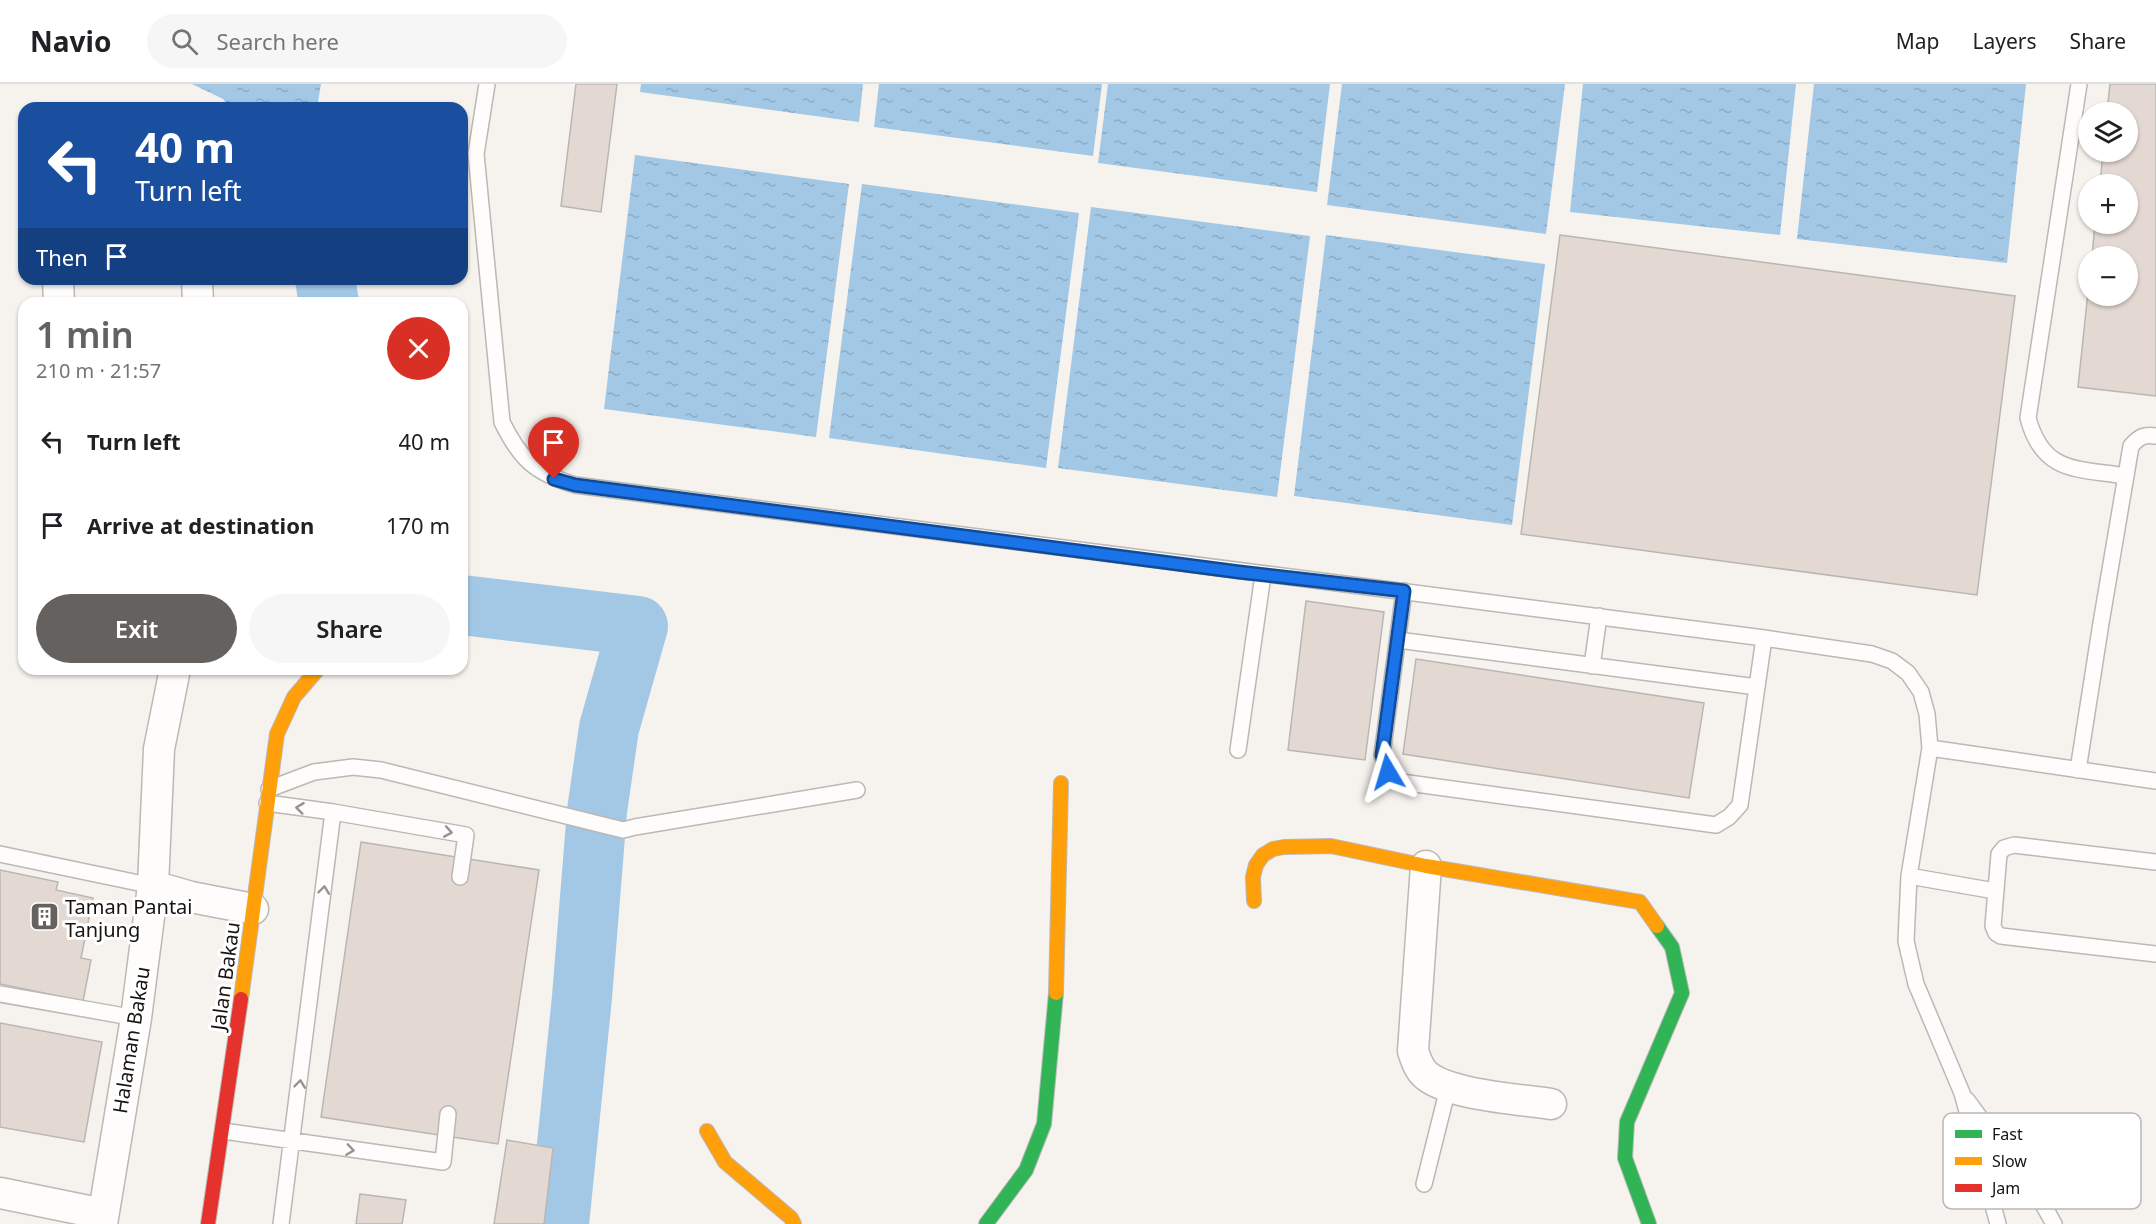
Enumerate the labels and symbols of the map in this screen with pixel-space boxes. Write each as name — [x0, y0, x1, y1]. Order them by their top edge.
pin — [528, 417, 579, 479]
position arrow — [1356, 740, 1420, 804]
one-way arrow — [296, 802, 305, 814]
one-way arrow — [443, 825, 453, 837]
one-way arrow — [317, 885, 329, 895]
place label: Taman Pantai Tanjung — [65, 893, 193, 943]
building icon: Taman Pantai Tanjung — [28, 901, 60, 933]
street label: Jalan Bakau — [204, 920, 246, 1034]
street label: Halaman Bakau — [106, 965, 156, 1115]
one-way arrow — [293, 1079, 305, 1088]
legend — [1943, 1113, 2141, 1209]
text: Fast — [1992, 1123, 2023, 1145]
one-way arrow — [346, 1143, 355, 1155]
text: Slow — [1992, 1150, 2027, 1172]
text: Jam — [1990, 1177, 2020, 1199]

